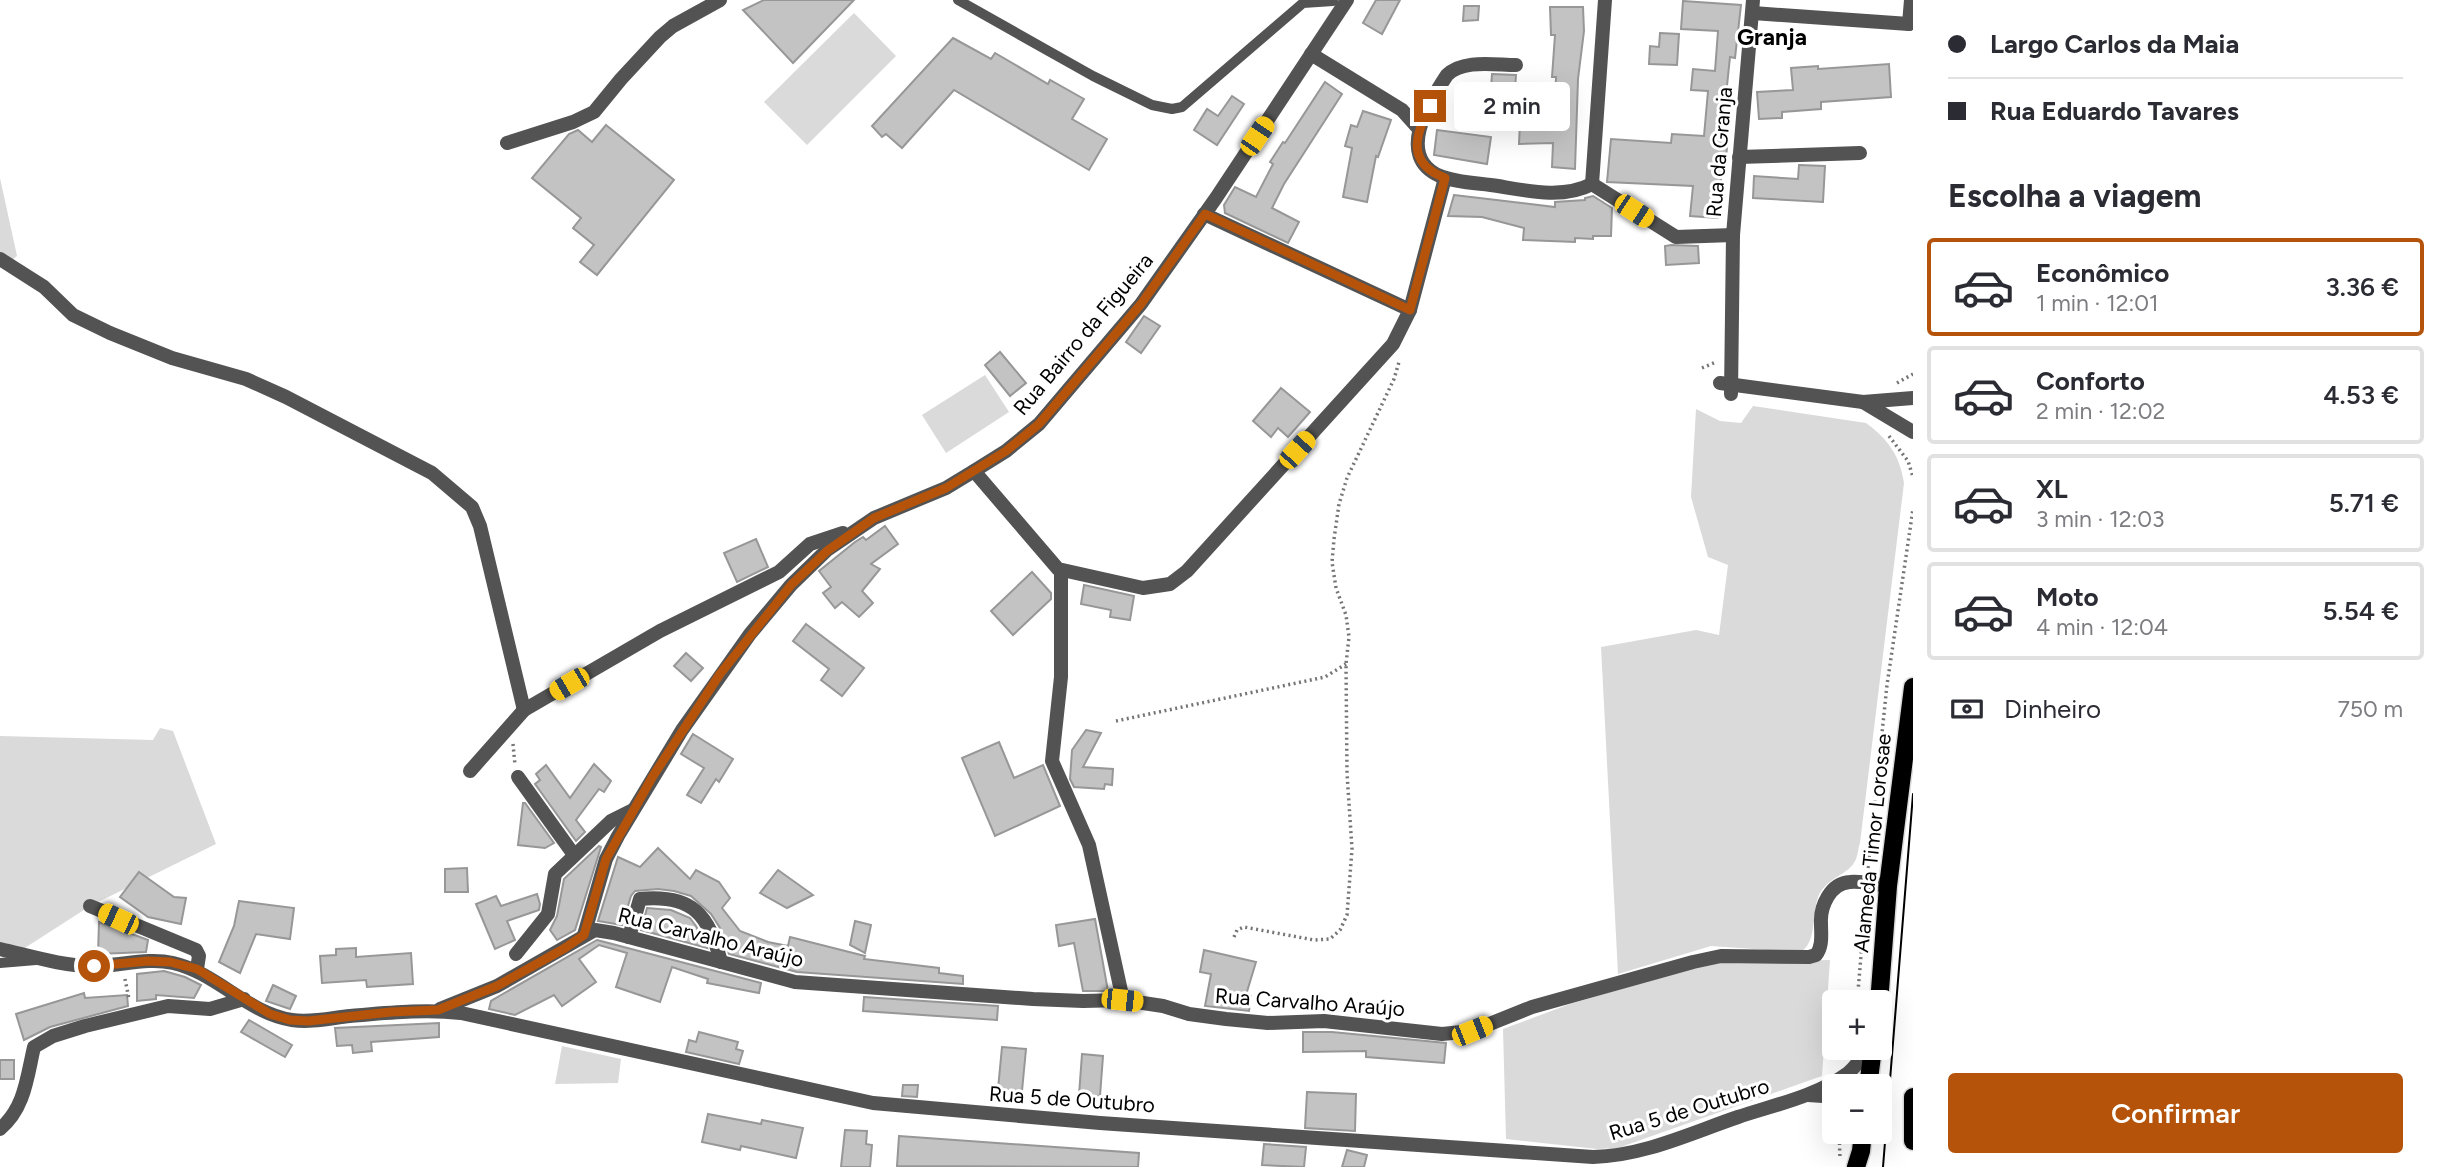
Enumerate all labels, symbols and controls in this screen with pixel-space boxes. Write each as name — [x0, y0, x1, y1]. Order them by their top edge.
district label: Granja — [1737, 23, 1807, 51]
text: Largo Carlos da Maia — [1990, 28, 2239, 60]
callout: 2 min — [1454, 82, 1570, 130]
street label: Rua da Granja — [1701, 86, 1737, 218]
route end — [1414, 90, 1446, 122]
text: 2 min — [1483, 92, 1541, 120]
text: Rua Eduardo Tavares — [1990, 95, 2239, 127]
car — [1237, 113, 1278, 159]
text: Escolha a viagem — [1948, 177, 2201, 215]
car — [1611, 191, 1658, 231]
street label: Rua Bairro da Figueira — [1008, 248, 1158, 420]
icon: car — [1952, 256, 2015, 319]
text: Econômico — [2036, 257, 2169, 289]
text: 3.36 € — [2325, 271, 2399, 303]
text: 1 min · 12:01 — [2036, 289, 2159, 317]
icon: car — [1952, 364, 2015, 427]
text: Conforto — [2036, 365, 2145, 397]
text: 4.53 € — [2323, 379, 2399, 411]
text: 2 min · 12:02 — [2036, 397, 2165, 425]
car — [1276, 427, 1319, 473]
icon: car — [1952, 472, 2015, 535]
text: XL — [2036, 473, 2068, 505]
text: 5.71 € — [2329, 487, 2399, 519]
text: 3 min · 12:03 — [2036, 505, 2165, 533]
icon: car — [1952, 580, 2015, 643]
text: Moto — [2036, 581, 2099, 613]
text: 5.54 € — [2323, 595, 2399, 627]
text: 4 min · 12:04 — [2036, 613, 2168, 641]
car — [546, 664, 593, 704]
icon: cash — [1948, 690, 1986, 728]
text: Dinheiro — [2004, 693, 2101, 725]
text: 750 m — [2337, 695, 2403, 723]
street label: Alameda Timor Lorosae — [1848, 732, 1896, 954]
car — [95, 901, 142, 937]
street label: Rua Carvalho Araújo — [616, 902, 806, 972]
route start — [78, 950, 110, 982]
street label: Rua Carvalho Araújo — [1214, 983, 1406, 1021]
car — [1101, 987, 1144, 1013]
map controls — [1822, 990, 1892, 1144]
button: + — [1822, 990, 1892, 1060]
car — [1449, 1013, 1496, 1049]
street label: Rua 5 de Outubro — [1606, 1073, 1772, 1145]
button: Confirmar — [1948, 1073, 2403, 1153]
button: − — [1822, 1074, 1892, 1144]
street label: Rua 5 de Outubro — [988, 1081, 1156, 1117]

